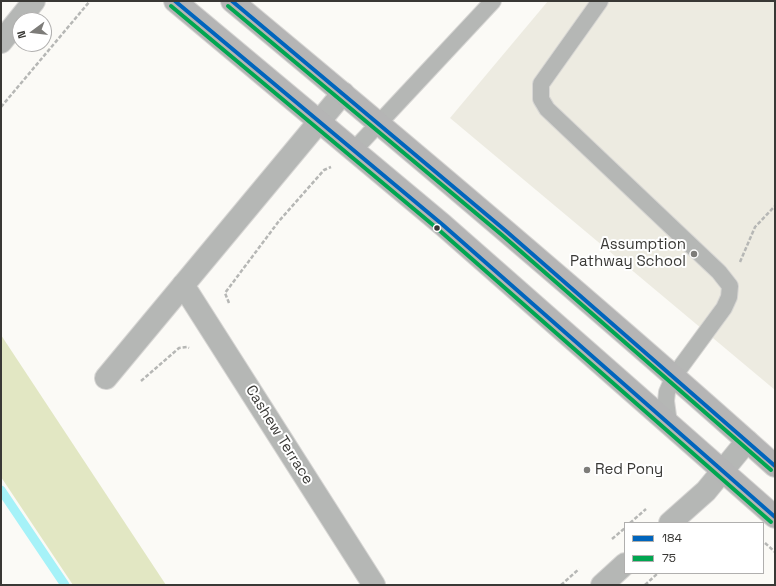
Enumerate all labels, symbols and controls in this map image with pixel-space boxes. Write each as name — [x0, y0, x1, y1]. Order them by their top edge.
north arrow — [12, 12, 52, 52]
text: N — [14, 29, 29, 40]
unlabelled marker — [432, 223, 442, 233]
place label: Assumption Pathway School — [570, 236, 686, 271]
marker: Assumption Pathway School — [689, 249, 699, 259]
street label: Cashew Terrace — [241, 382, 317, 488]
place label: Red Pony — [595, 461, 663, 479]
marker: Red Pony — [582, 465, 592, 475]
legend — [624, 522, 764, 574]
text: 184 — [662, 530, 682, 546]
text: 75 — [662, 550, 676, 566]

